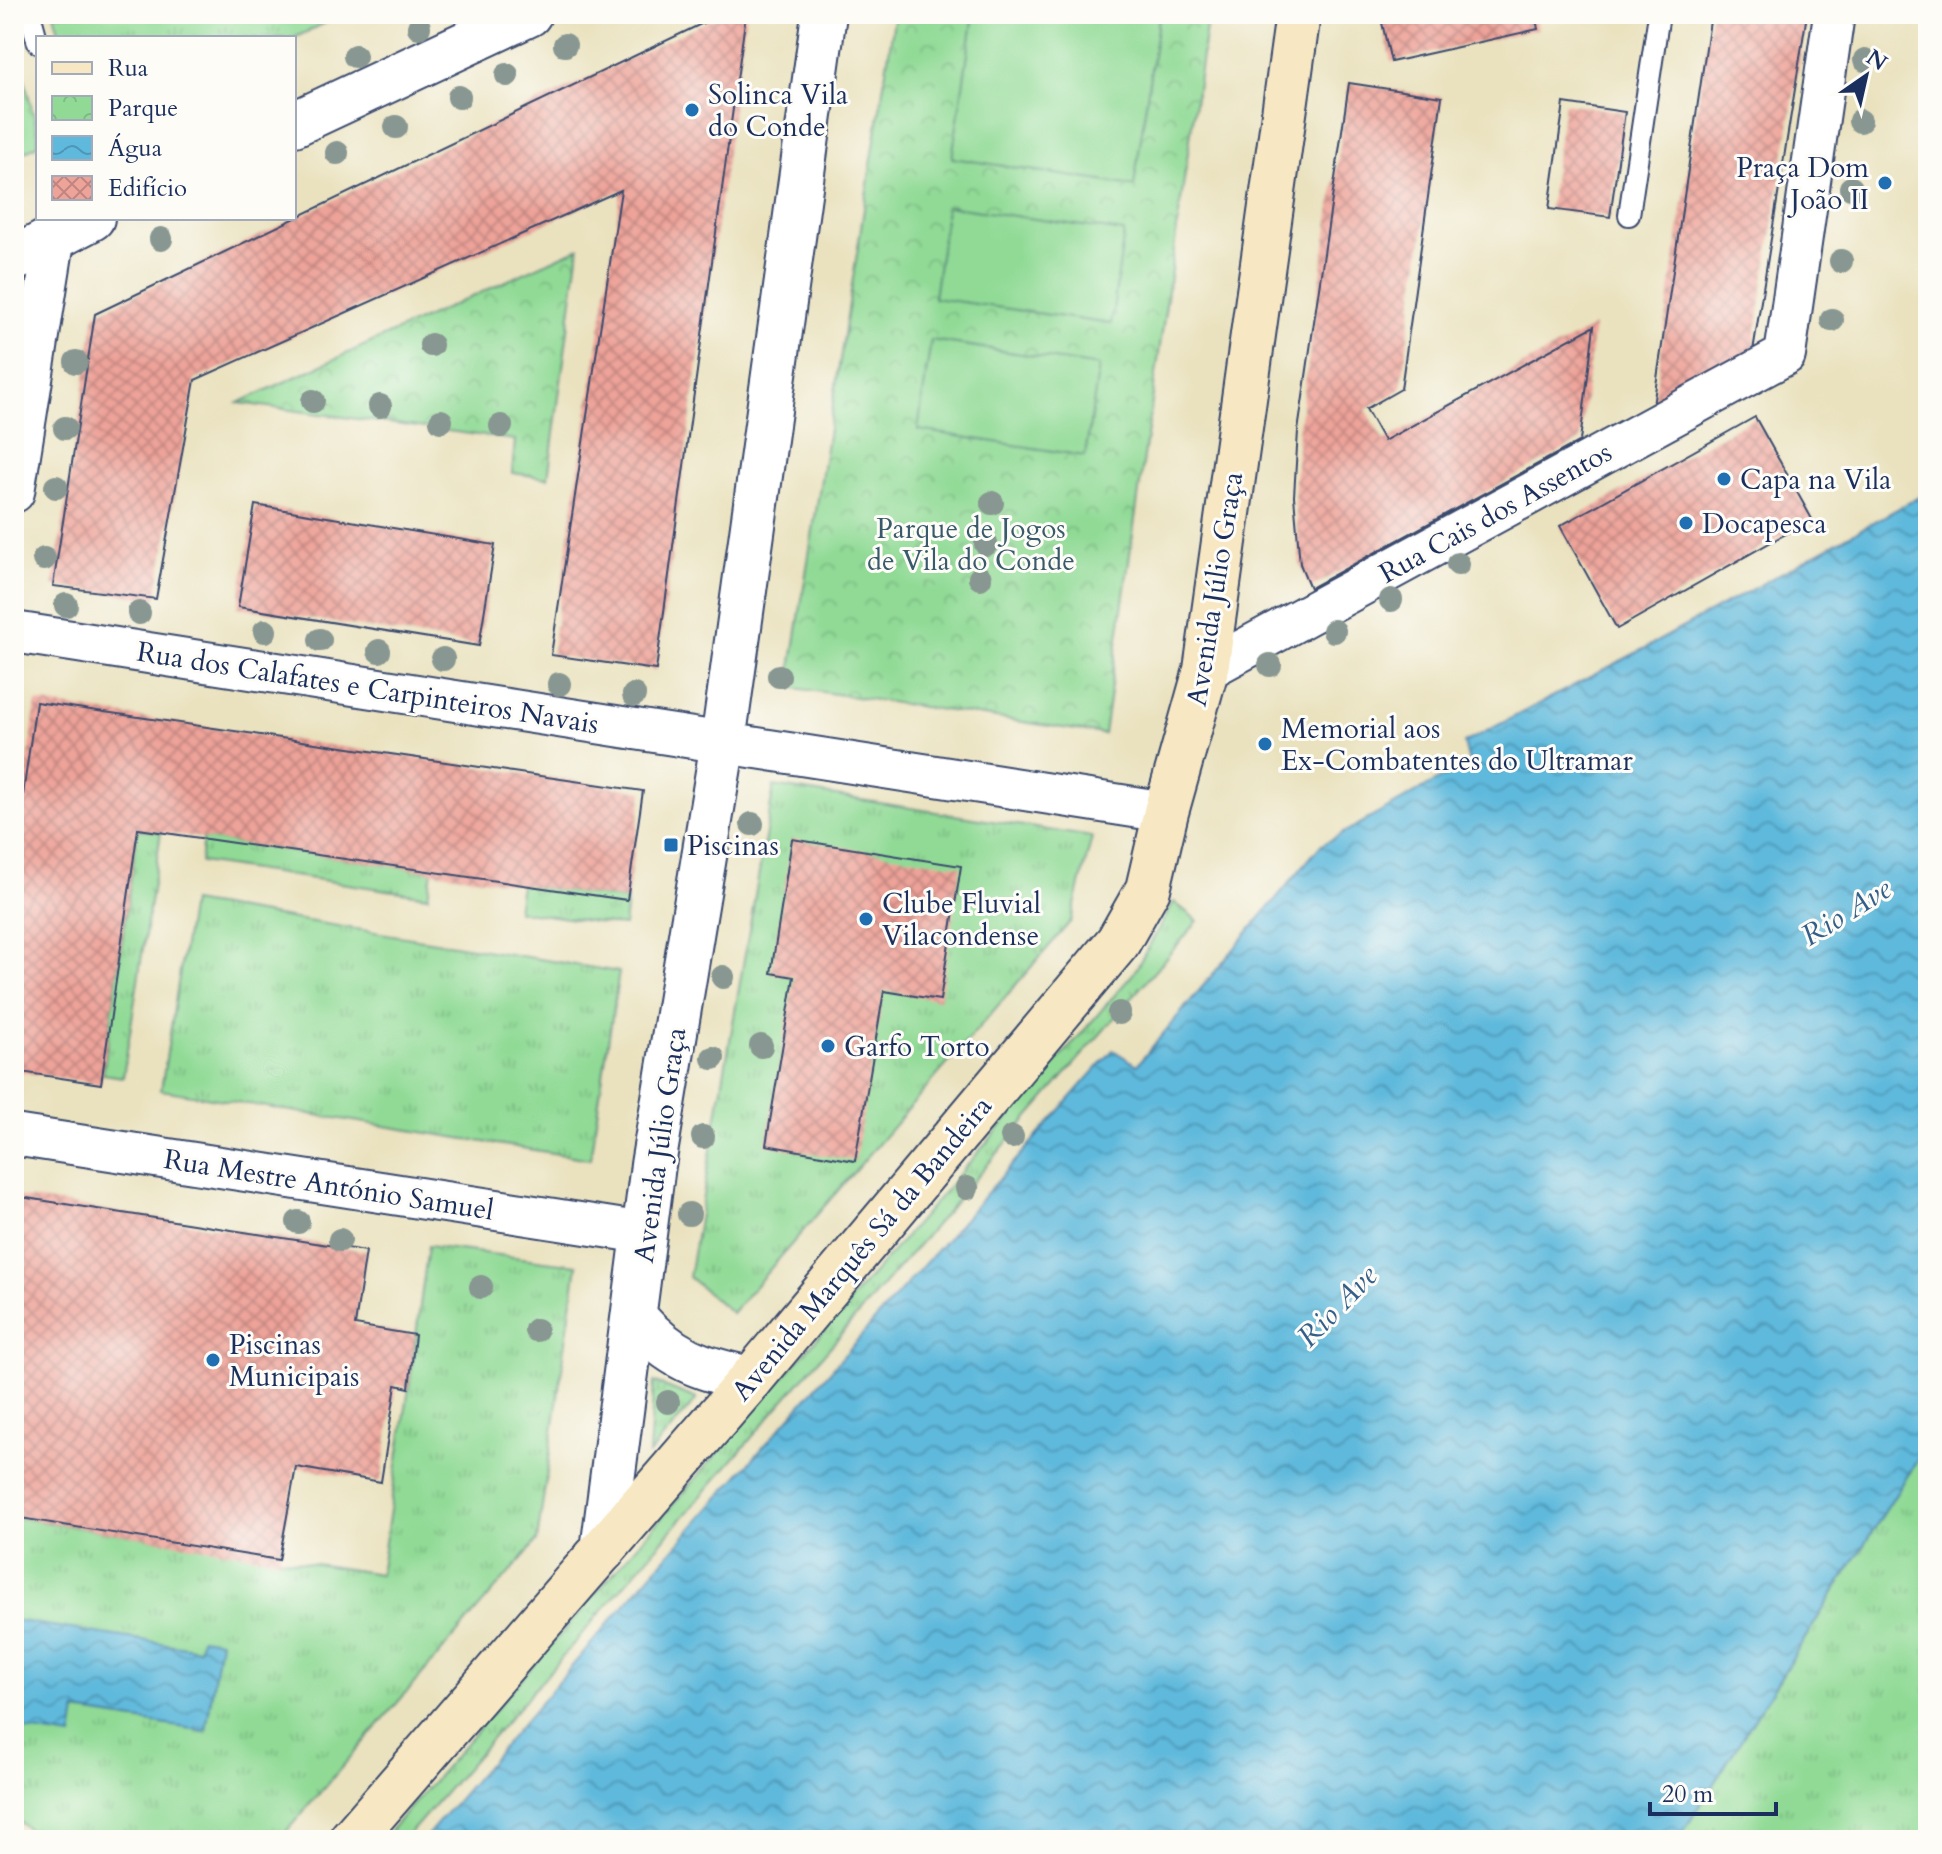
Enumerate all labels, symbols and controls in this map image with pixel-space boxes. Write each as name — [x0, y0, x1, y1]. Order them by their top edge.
legend — [36, 36, 296, 220]
north arrow — [1826, 36, 1906, 116]
text: N — [1860, 42, 1893, 78]
text: Rua — [108, 52, 149, 85]
place label: Solinca Vila do Conde — [708, 76, 848, 146]
text: Parque — [108, 92, 178, 125]
marker: Solinca Vila do Conde — [683, 101, 701, 119]
text: Água — [108, 132, 163, 165]
place label: Praça Dom João II — [1736, 149, 1869, 219]
text: Edifício — [108, 172, 187, 205]
marker: Praça Dom João II — [1876, 174, 1894, 192]
street label: Rua Cais dos Assentos — [1372, 433, 1618, 593]
place label: Capa na Vila — [1740, 461, 1891, 499]
street label: Avenida Júlio Graça — [1178, 469, 1252, 709]
marker: Capa na Vila — [1715, 470, 1733, 488]
place label: Docapesca — [1702, 505, 1827, 543]
park label: Parque de Jogos de Vila do Conde — [867, 510, 1075, 580]
marker: Docapesca — [1677, 514, 1695, 532]
street label: Rua dos Calafates e Carpinteiros Navais — [134, 633, 601, 743]
place label: Memorial aos Ex-Combatentes do Ultramar — [1281, 710, 1633, 780]
marker: Memorial aos Ex-Combatentes do Ultramar — [1256, 735, 1274, 753]
place label: Piscinas — [687, 827, 779, 865]
marker: Piscinas — [662, 836, 680, 854]
water label: Rio Ave — [1793, 869, 1900, 956]
place label: Clube Fluvial Vilacondense — [882, 885, 1041, 955]
marker: Clube Fluvial Vilacondense — [857, 910, 875, 928]
street label: Avenida Júlio Graça — [625, 1025, 695, 1265]
place label: Garfo Torto — [844, 1028, 990, 1066]
marker: Garfo Torto — [819, 1037, 837, 1055]
street label: Avenida Marquês Sá da Bandeira — [723, 1088, 1001, 1409]
street label: Rua Mestre António Samuel — [161, 1140, 496, 1230]
water label: Rio Ave — [1288, 1256, 1387, 1356]
place label: Piscinas Municipais — [229, 1326, 359, 1396]
marker: Piscinas Municipais — [204, 1351, 222, 1369]
scale bar — [1650, 1766, 1776, 1816]
text: 20 m — [1662, 1778, 1714, 1811]

